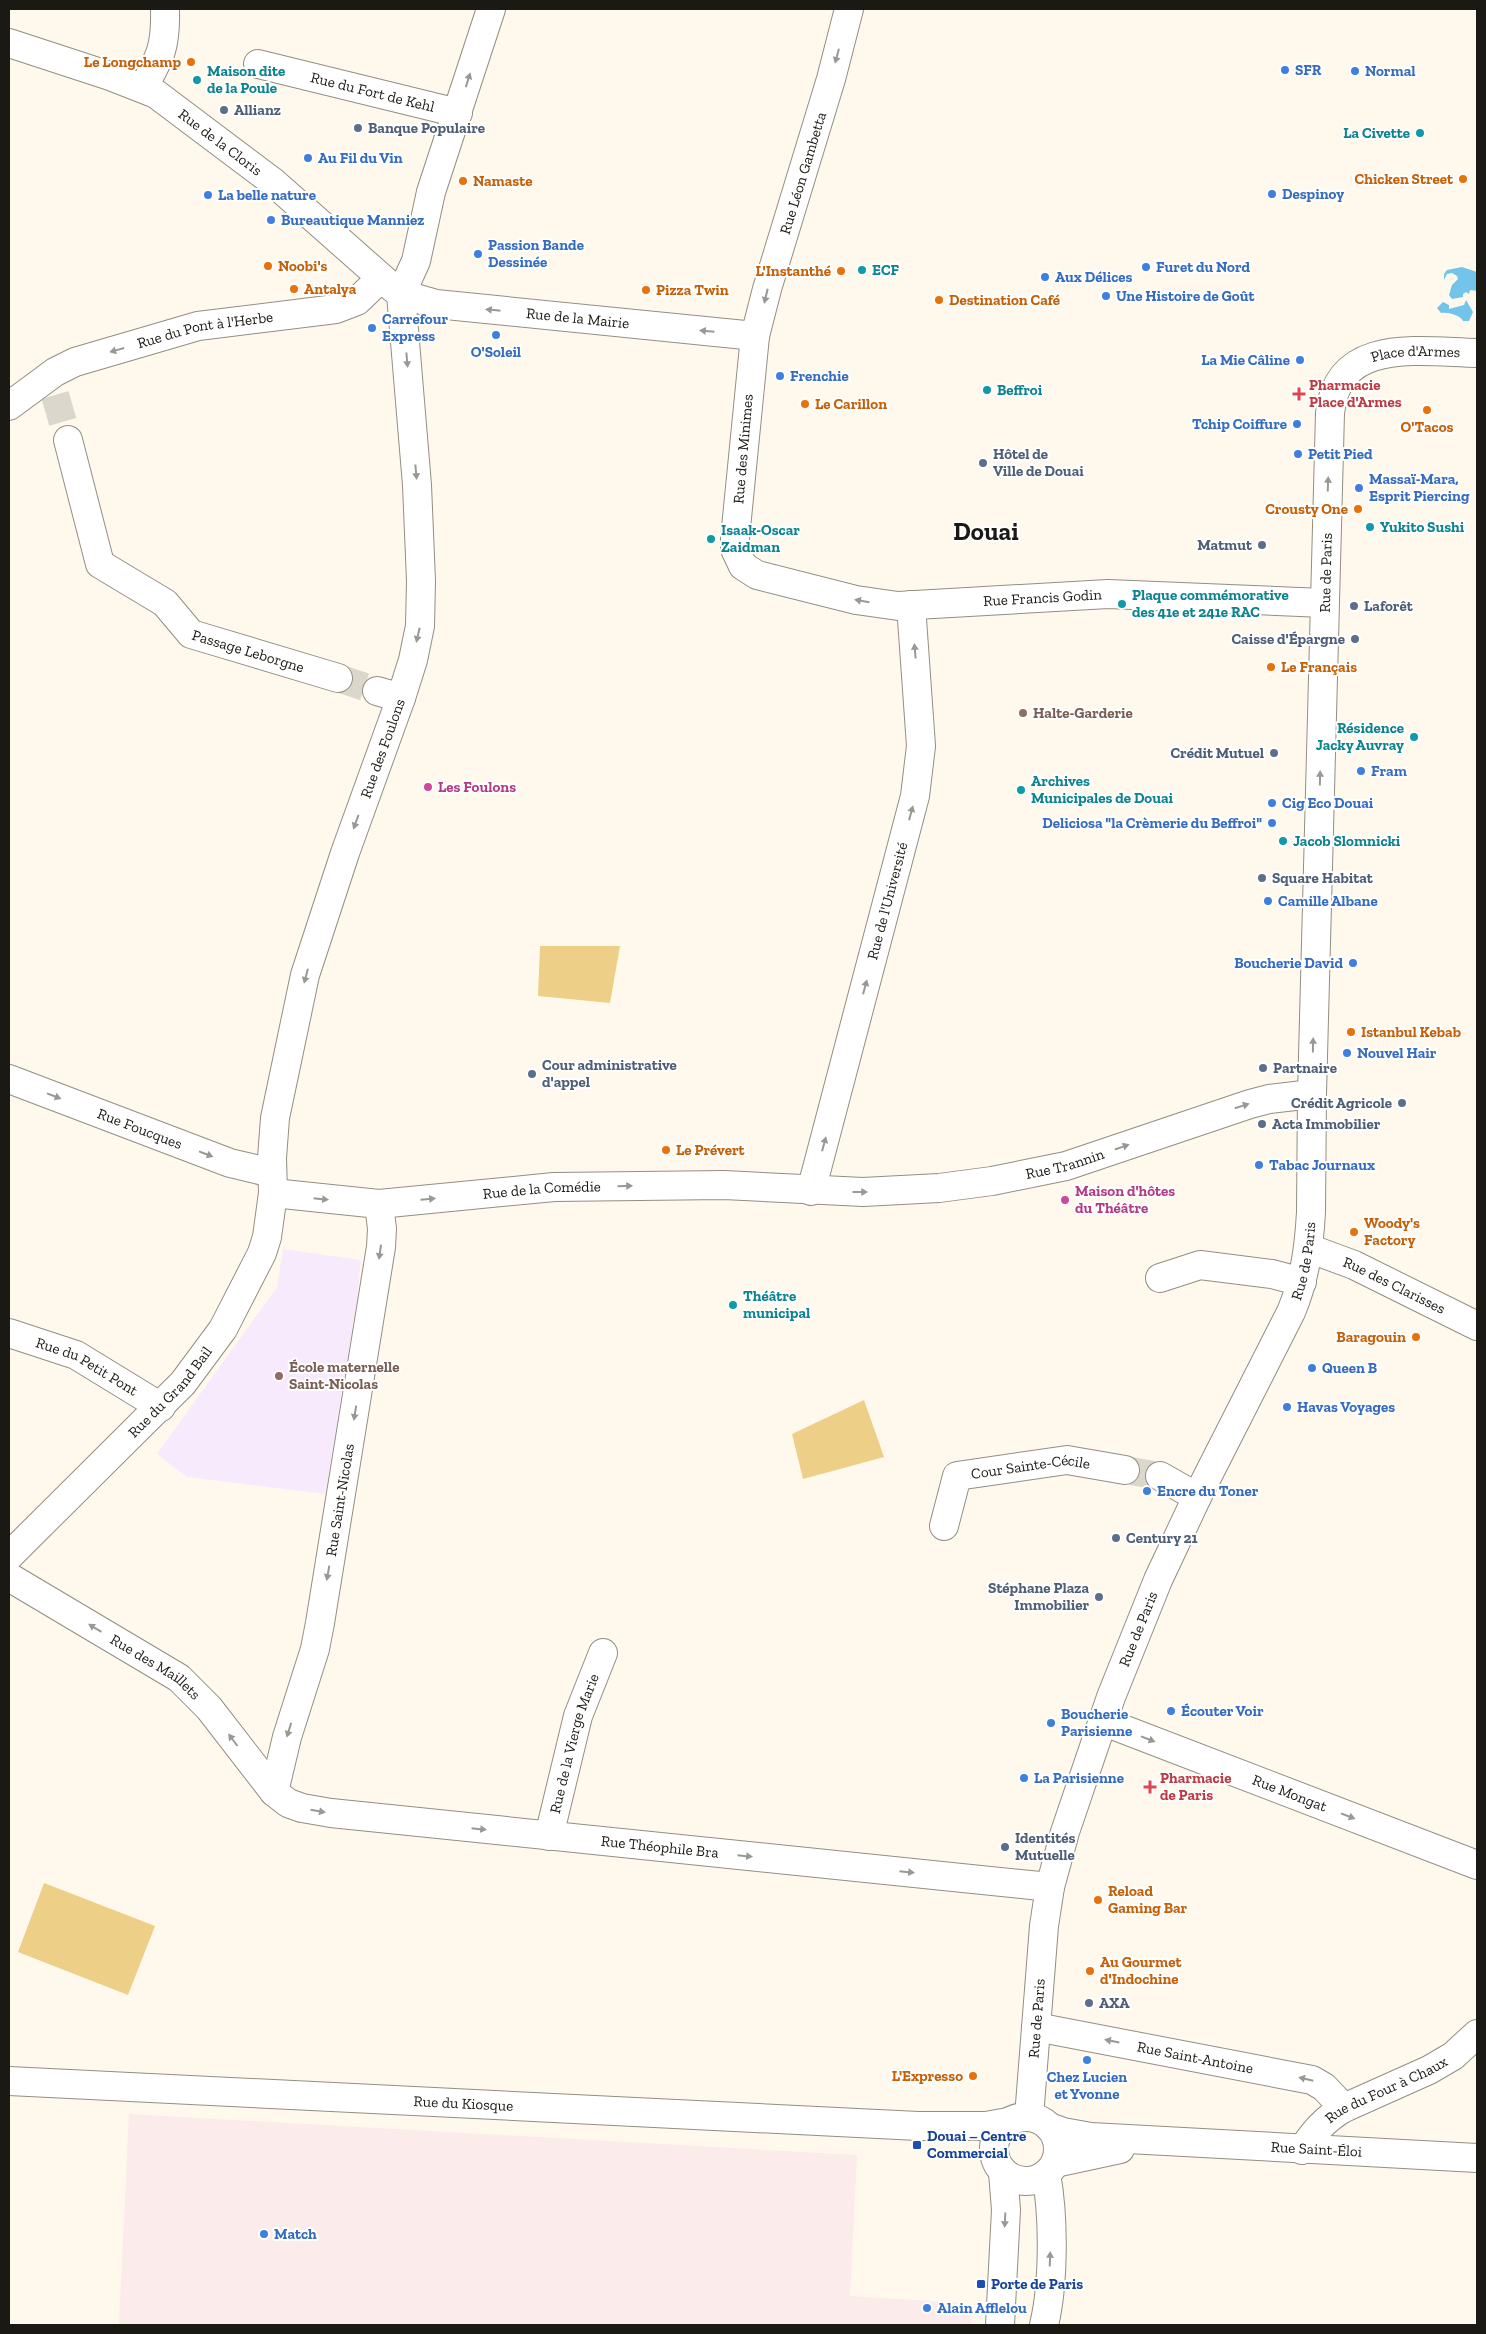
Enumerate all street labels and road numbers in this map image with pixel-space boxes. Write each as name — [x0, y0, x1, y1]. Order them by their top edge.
street label: Rue du Fort de Kehl — [309, 68, 436, 116]
street label: Rue de la Cloris — [175, 105, 266, 180]
street label: Rue Léon Gambetta — [776, 110, 830, 236]
street label: Rue de la Mairie — [525, 304, 630, 332]
street label: Rue du Pont à l'Herbe — [135, 308, 274, 352]
street label: Place d'Armes — [1368, 342, 1461, 366]
street label: Rue des Minimes — [729, 393, 757, 505]
street label: Rue de Paris — [1316, 533, 1336, 613]
street label: Rue Francis Godin — [983, 585, 1103, 610]
street label: Passage Leborgne — [190, 626, 306, 676]
street label: Rue des Foulons — [357, 696, 409, 801]
street label: Rue de l'Université — [863, 840, 911, 962]
street label: Rue Foucques — [95, 1104, 185, 1153]
street label: Rue Trannin — [1024, 1145, 1107, 1183]
street label: Rue de la Comédie — [482, 1177, 601, 1203]
street label: Rue de Paris — [1287, 1221, 1319, 1303]
street label: Rue des Clarisses — [1341, 1253, 1448, 1318]
street label: Rue du Petit Pont — [33, 1333, 141, 1400]
street label: Rue du Grand Bail — [124, 1343, 216, 1441]
street label: Rue Saint-Nicolas — [322, 1442, 358, 1558]
street label: Cour Sainte-Cécile — [970, 1451, 1091, 1483]
street label: Rue de Paris — [1115, 1589, 1162, 1669]
street label: Rue des Maillets — [107, 1630, 204, 1703]
street label: Rue de la Vierge Marie — [546, 1671, 603, 1815]
street label: Rue Mongat — [1250, 1771, 1330, 1816]
street label: Rue Théophile Bra — [600, 1832, 720, 1862]
street label: Rue de Paris — [1025, 1978, 1049, 2059]
street label: Rue Saint-Antoine — [1135, 2038, 1255, 2078]
street label: Rue du Four à Chaux — [1321, 2052, 1451, 2127]
street label: Rue du Kiosque — [413, 2092, 514, 2115]
street label: Rue Saint-Éloi — [1270, 2138, 1362, 2161]

